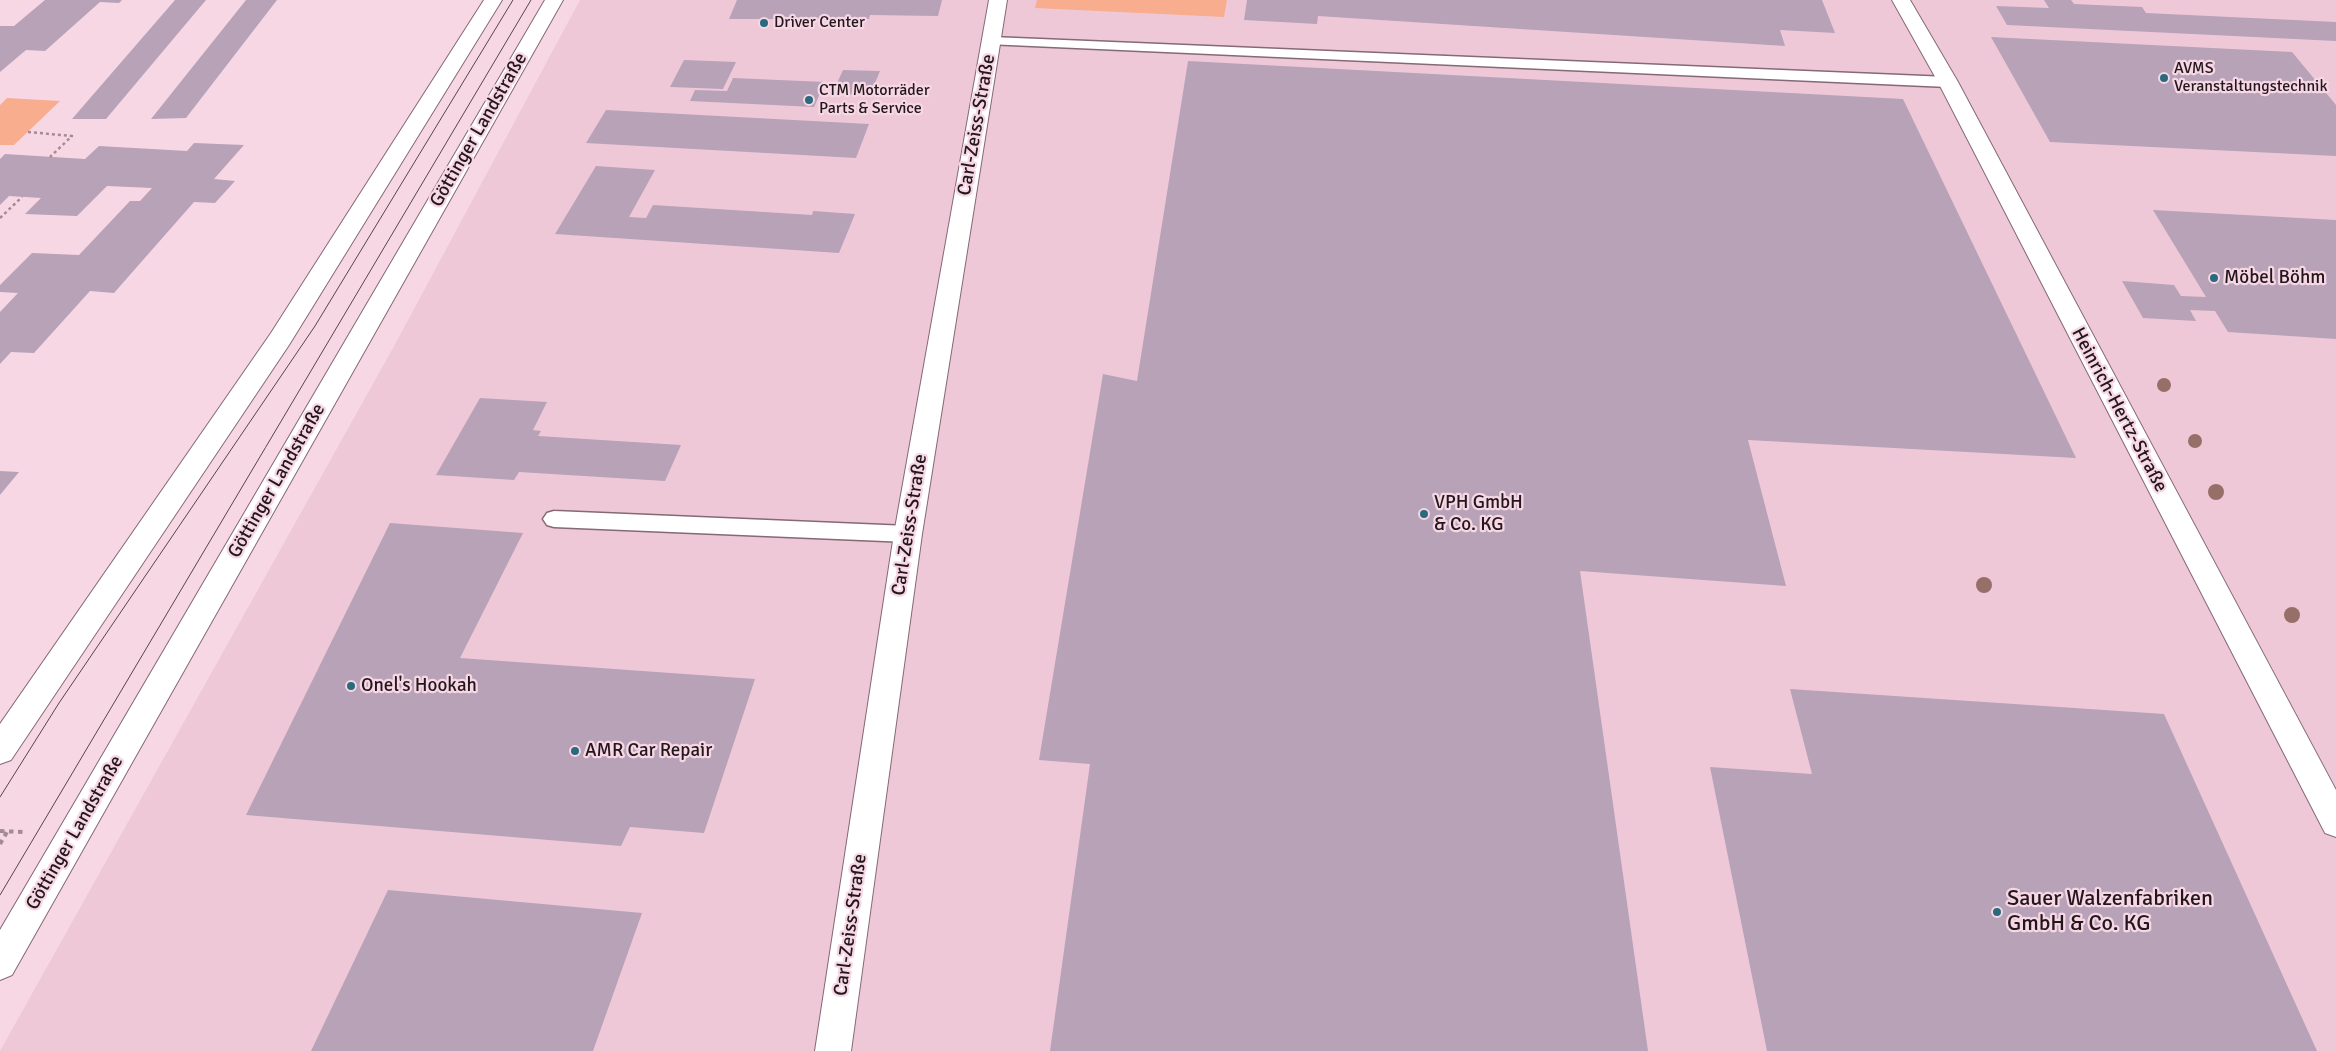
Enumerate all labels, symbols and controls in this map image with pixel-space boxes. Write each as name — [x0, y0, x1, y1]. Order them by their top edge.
place label: Driver Center — [774, 13, 865, 33]
marker: Driver Center — [758, 17, 770, 29]
street label: Göttinger Landstraße — [426, 49, 532, 211]
street label: Carl-Zeiss-Straße — [953, 53, 1001, 197]
place label: AVMS Veranstaltungstechnik — [2174, 59, 2327, 97]
marker: AVMS Veranstaltungstechnik — [2158, 72, 2170, 84]
place label: CTM Motorräder Parts & Service — [819, 81, 930, 119]
marker: CTM Motorräder Parts & Service — [803, 94, 815, 106]
place label: Möbel Böhm — [2224, 267, 2325, 289]
marker: Möbel Böhm — [2208, 272, 2220, 284]
street label: Heinrich-Hertz-Straße — [2066, 324, 2172, 496]
street label: Göttinger Landstraße — [224, 400, 330, 562]
street label: Carl-Zeiss-Straße — [888, 453, 932, 597]
place label: VPH GmbH & Co. KG — [1434, 492, 1523, 536]
marker: VPH GmbH & Co. KG — [1418, 508, 1430, 520]
place label: Onel's Hookah — [361, 675, 477, 697]
marker: Onel's Hookah — [345, 680, 357, 692]
place label: AMR Car Repair — [585, 740, 712, 762]
marker: AMR Car Repair — [569, 745, 581, 757]
street label: Göttinger Landstraße — [22, 752, 128, 914]
street label: Carl-Zeiss-Straße — [830, 853, 872, 997]
place label: Sauer Walzenfabriken GmbH & Co. KG — [2007, 886, 2213, 938]
marker: Sauer Walzenfabriken GmbH & Co. KG — [1991, 906, 2003, 918]

